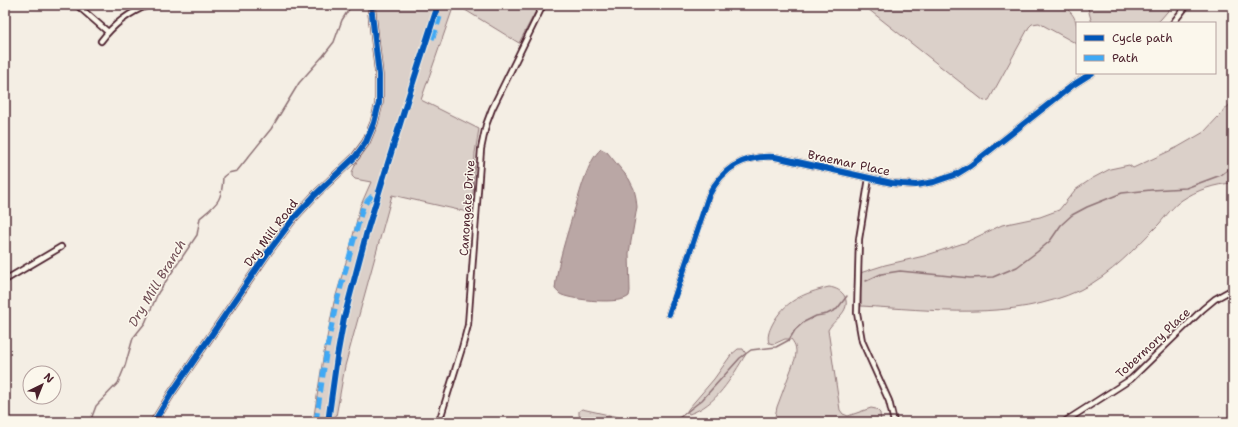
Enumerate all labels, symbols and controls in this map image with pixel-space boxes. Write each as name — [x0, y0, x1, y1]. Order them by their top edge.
legend — [1076, 22, 1216, 74]
text: Cycle path — [1112, 30, 1173, 46]
text: Path — [1112, 50, 1138, 66]
street label: Braemar Place — [806, 146, 892, 180]
street label: Canongate Drive — [456, 159, 478, 257]
street label: Dry Mill Road — [240, 196, 302, 270]
water label: Dry Mill Branch — [124, 236, 190, 330]
street label: Tobermory Place — [1112, 304, 1194, 382]
north arrow — [22, 365, 62, 405]
text: N — [40, 370, 57, 387]

